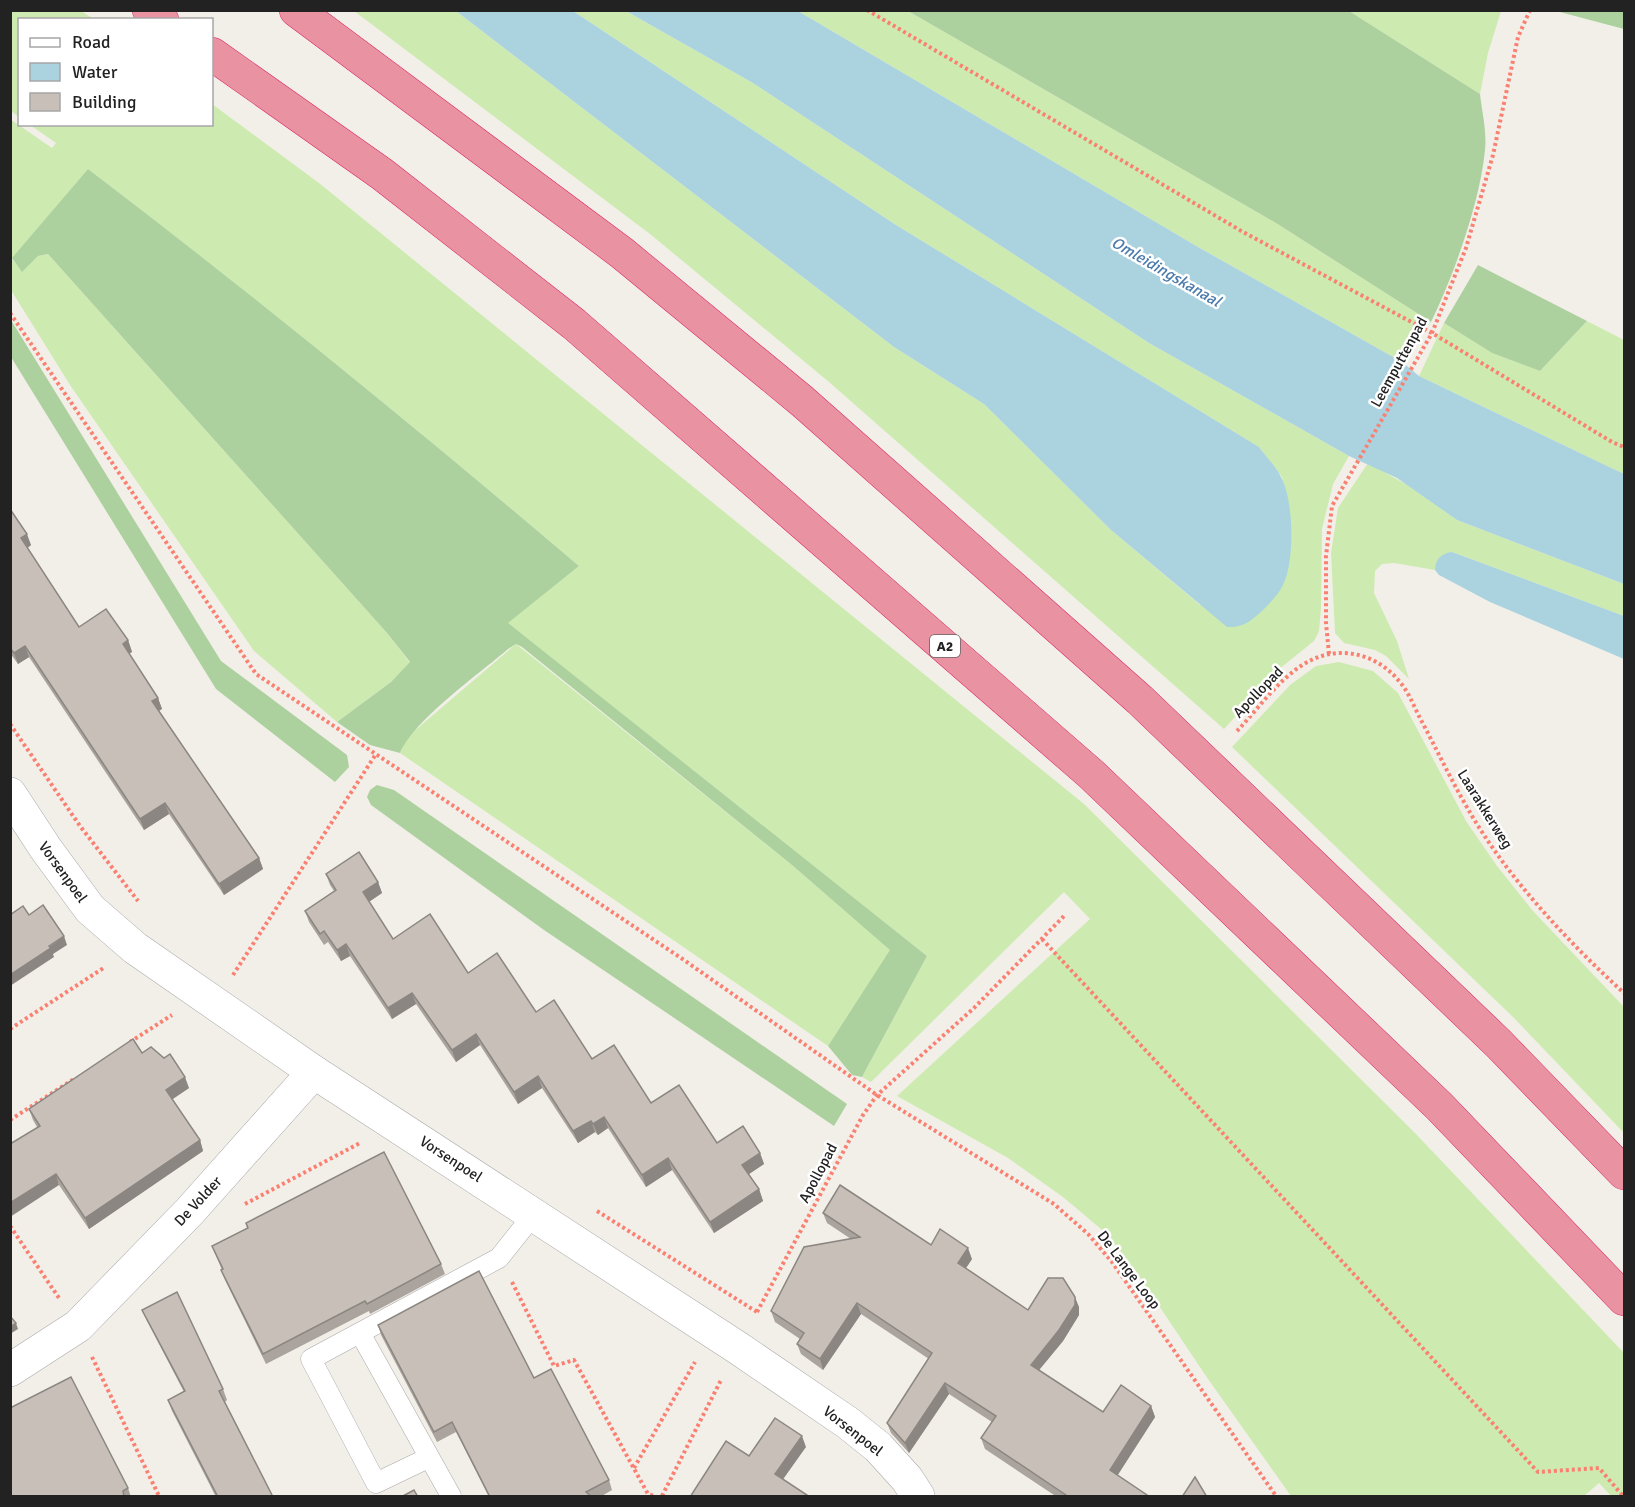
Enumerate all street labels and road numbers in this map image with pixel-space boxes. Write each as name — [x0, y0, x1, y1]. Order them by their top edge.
street label: Leemputtenpad — [1367, 314, 1431, 410]
road number: A2 — [930, 635, 960, 657]
street label: Apollopad — [1229, 662, 1287, 722]
street label: Laarakkerweg — [1454, 766, 1517, 852]
street label: Vorsenpoel — [35, 838, 91, 906]
street label: Vorsenpoel — [416, 1132, 486, 1186]
street label: Apollopad — [795, 1140, 841, 1206]
street label: De Volder — [170, 1172, 226, 1230]
street label: De Lange Loop — [1094, 1227, 1164, 1313]
street label: Vorsenpoel — [819, 1402, 887, 1460]

